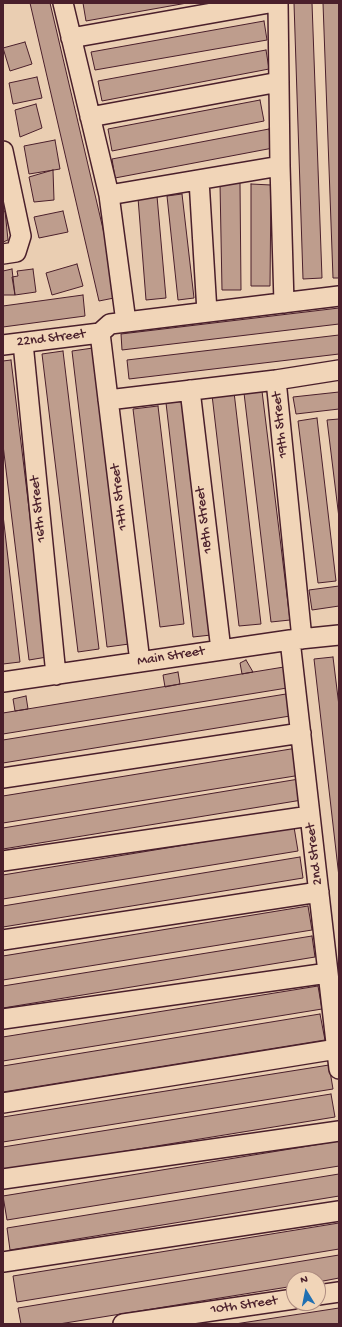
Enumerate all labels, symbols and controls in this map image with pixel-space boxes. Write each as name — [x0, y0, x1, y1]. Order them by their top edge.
street label: 22nd Street — [16, 326, 86, 352]
street label: 19th Street — [269, 391, 293, 459]
street label: 17th Street — [108, 463, 132, 531]
street label: 16th Street — [27, 475, 51, 543]
street label: 18th Street — [193, 486, 217, 554]
street label: Main Street — [136, 643, 206, 671]
street label: 2nd Street — [303, 822, 327, 886]
north arrow — [286, 1271, 326, 1311]
text: N — [300, 1274, 309, 1287]
street label: 10th Street — [209, 1293, 279, 1319]

